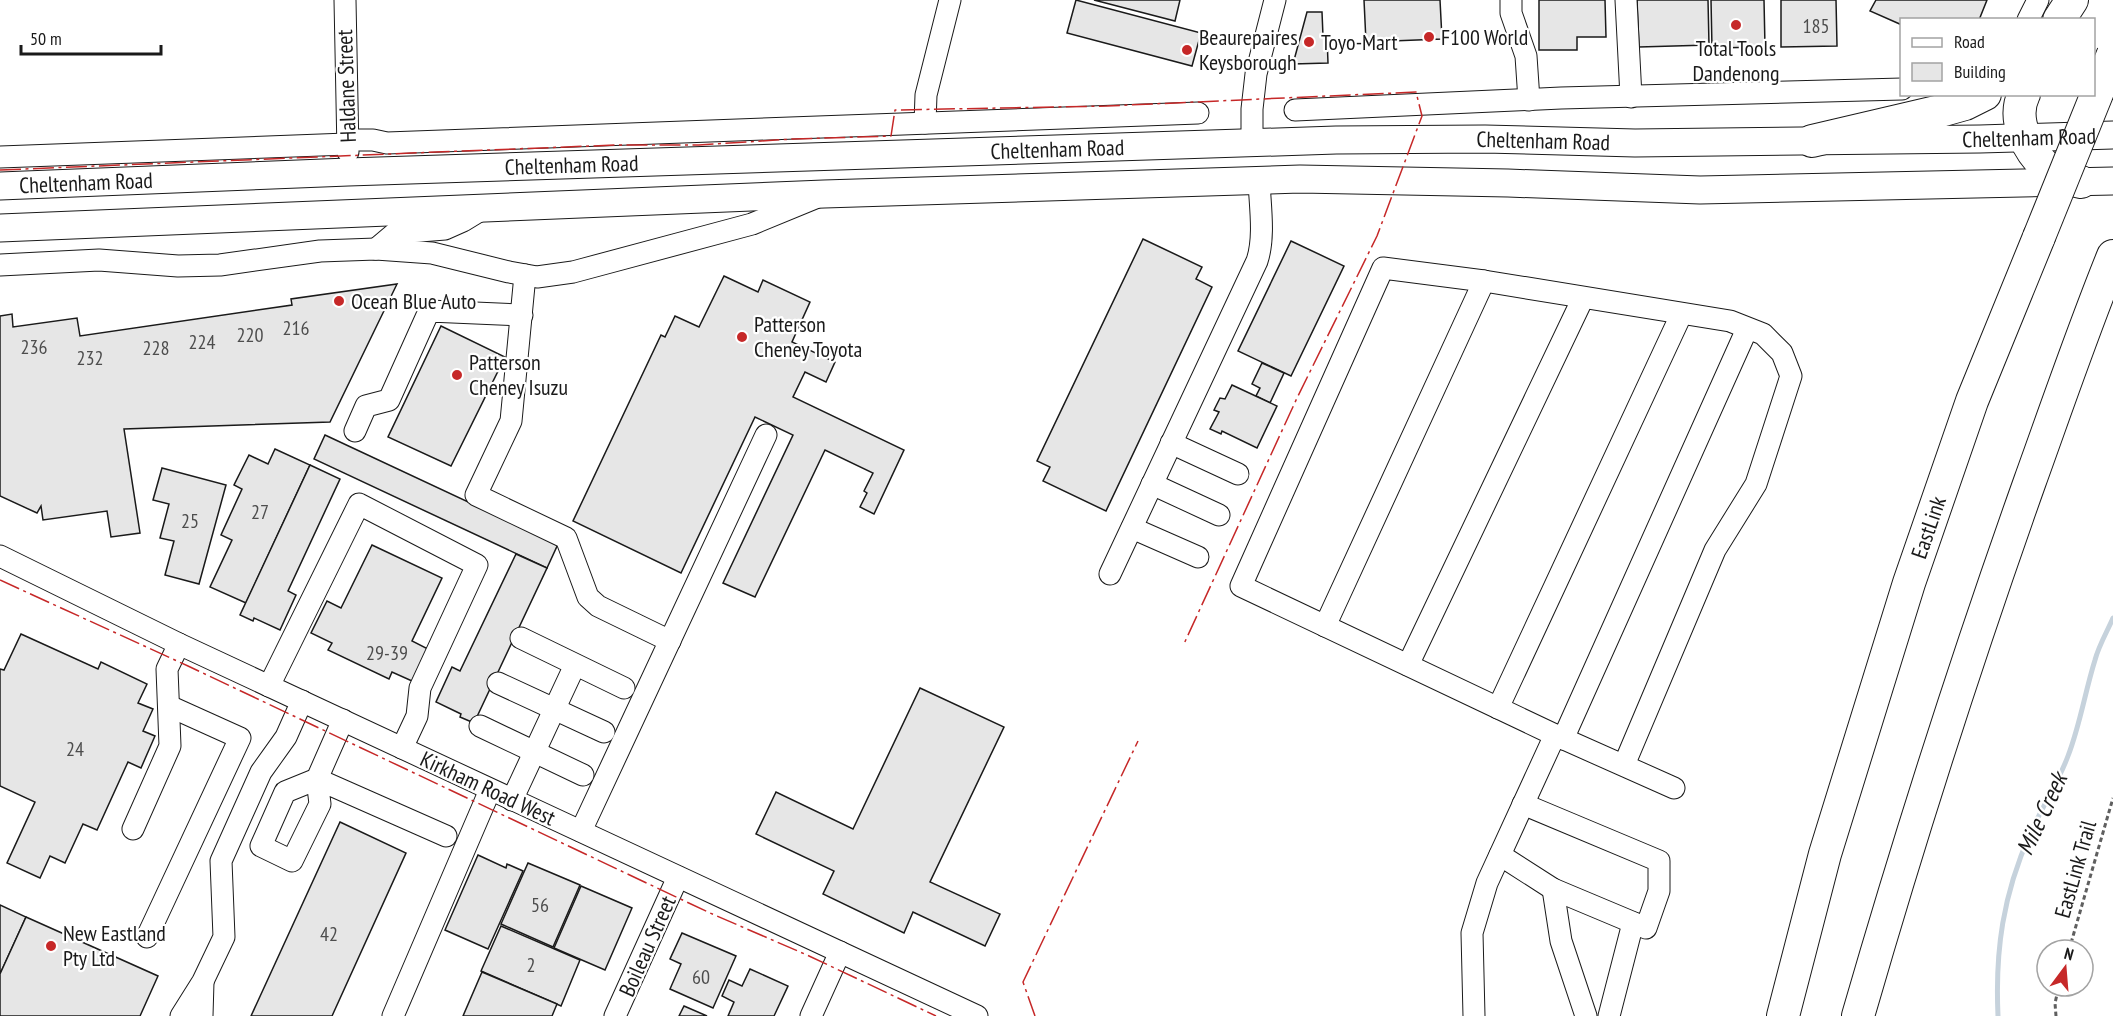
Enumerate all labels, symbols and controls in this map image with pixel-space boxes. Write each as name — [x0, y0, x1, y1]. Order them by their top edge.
house number: 185 — [1803, 13, 1830, 39]
scale bar — [21, 18, 160, 56]
marker: Total Tools Dandenong — [1729, 18, 1743, 32]
legend — [1900, 18, 2095, 96]
place label: Beaurepaires Keysborough — [1199, 23, 1298, 76]
place label: F100 World — [1441, 23, 1528, 51]
text: 50 m — [30, 27, 62, 50]
place label: Toyo-Mart — [1321, 28, 1397, 56]
street label: Haldane Street — [330, 29, 362, 143]
marker: F100 World — [1422, 30, 1436, 44]
text: Road — [1954, 30, 1985, 53]
place label: Total Tools Dandenong — [1693, 34, 1779, 87]
marker: Toyo-Mart — [1302, 35, 1316, 49]
marker: Beaurepaires Keysborough — [1180, 43, 1194, 57]
text: Building — [1954, 60, 2006, 83]
street label: Cheltenham Road — [1962, 122, 2096, 153]
street label: Cheltenham Road — [1476, 125, 1610, 156]
street label: Cheltenham Road — [990, 133, 1125, 165]
street label: Cheltenham Road — [504, 149, 639, 181]
street label: Cheltenham Road — [19, 166, 153, 199]
place label: Ocean Blue Auto — [351, 287, 476, 315]
marker: Ocean Blue Auto — [332, 294, 346, 308]
place label: Patterson Cheney Toyota — [754, 310, 862, 363]
house number: 216 — [283, 315, 310, 341]
house number: 220 — [237, 322, 264, 348]
house number: 224 — [189, 329, 216, 355]
marker: Patterson Cheney Toyota — [735, 330, 749, 344]
house number: 236 — [21, 334, 48, 360]
house number: 228 — [143, 335, 170, 361]
house number: 232 — [77, 345, 104, 371]
place label: Patterson Cheney Isuzu — [469, 348, 568, 401]
marker: Patterson Cheney Isuzu — [450, 368, 464, 382]
street label: EastLink — [1905, 492, 1952, 562]
house number: 27 — [251, 499, 269, 525]
house number: 25 — [181, 508, 199, 534]
house number: 29-39 — [366, 640, 408, 666]
house number: 24 — [66, 736, 84, 762]
street label: Kirkham Road West — [416, 744, 560, 832]
water label: Mile Creek — [2009, 765, 2075, 860]
street label: EastLink Trail — [2048, 816, 2102, 921]
street label: Boileau Street — [612, 891, 682, 1001]
house number: 56 — [531, 892, 549, 918]
place label: New Eastland Pty Ltd — [63, 919, 166, 972]
house number: 42 — [320, 921, 338, 947]
north arrow — [2035, 938, 2095, 998]
marker: New Eastland Pty Ltd — [44, 939, 58, 953]
text: N — [2062, 943, 2076, 964]
house number: 2 — [527, 952, 536, 978]
house number: 60 — [692, 964, 710, 990]

